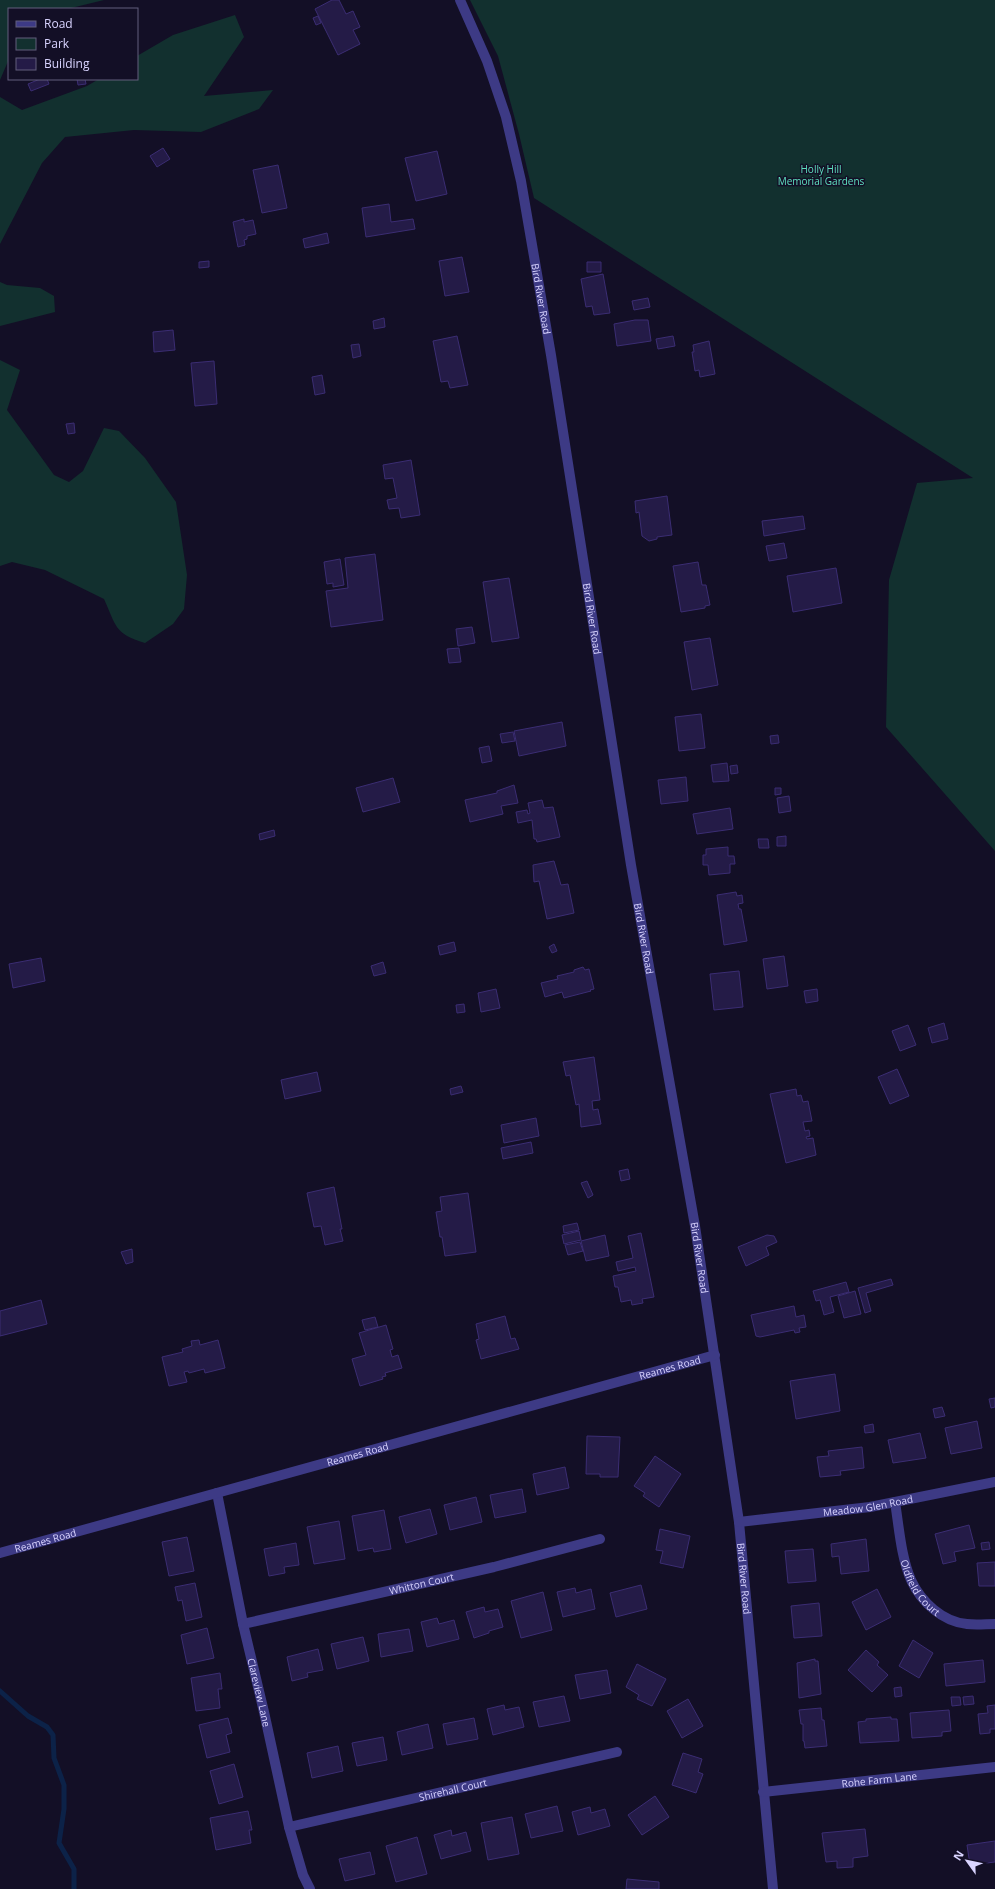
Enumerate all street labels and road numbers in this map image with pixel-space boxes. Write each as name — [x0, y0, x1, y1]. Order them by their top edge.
street label: Bird River Road — [528, 262, 554, 335]
street label: Bird River Road — [580, 582, 605, 655]
street label: Bird River Road — [631, 902, 657, 975]
street label: Bird River Road — [687, 1221, 712, 1294]
street label: Reames Road — [637, 1352, 702, 1383]
street label: Reames Road — [325, 1439, 390, 1469]
street label: Meadow Glen Road — [822, 1492, 914, 1519]
street label: Reames Road — [13, 1525, 78, 1556]
street label: Bird River Road — [734, 1542, 755, 1615]
street label: Oldfield Court — [898, 1558, 943, 1619]
street label: Whitton Court — [388, 1569, 456, 1598]
street label: Clareview Lane — [244, 1657, 274, 1729]
street label: Rohe Farm Lane — [841, 1768, 918, 1790]
street label: Shirehall Court — [417, 1775, 489, 1804]

